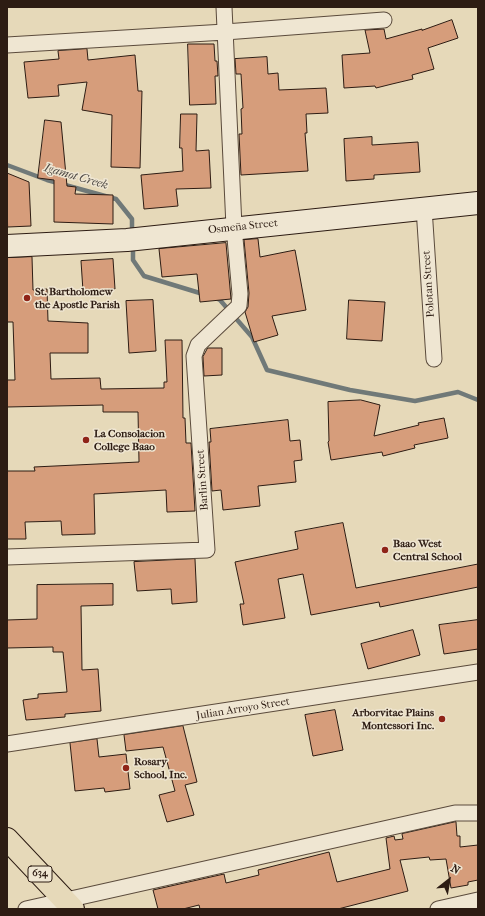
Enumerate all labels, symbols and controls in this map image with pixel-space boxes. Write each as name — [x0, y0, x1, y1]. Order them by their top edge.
water label: Igamot Creek — [42, 161, 110, 193]
street label: Osmeña Street — [207, 217, 279, 237]
street label: Polotan Street — [420, 250, 438, 318]
place label: St. Bartholomew the Apostle Parish — [35, 285, 120, 311]
marker: St. Bartholomew the Apostle Parish — [22, 293, 32, 303]
place label: La Consolacion College Baao — [94, 427, 165, 453]
marker: La Consolacion College Baao — [81, 435, 91, 445]
street label: Barlin Street — [194, 449, 212, 511]
place label: Baao West Central School — [393, 537, 462, 563]
marker: Baao West Central School — [380, 545, 390, 555]
street label: Julian Arroyo Street — [195, 695, 291, 723]
place label: Arborvitae Plains Montessori Inc. — [352, 706, 434, 732]
marker: Arborvitae Plains Montessori Inc. — [437, 714, 447, 724]
place label: Rosary School, Inc. — [134, 755, 187, 781]
marker: Rosary School, Inc. — [121, 763, 131, 773]
north arrow — [429, 860, 469, 900]
text: N — [449, 862, 462, 877]
road number: 634 — [28, 866, 52, 882]

